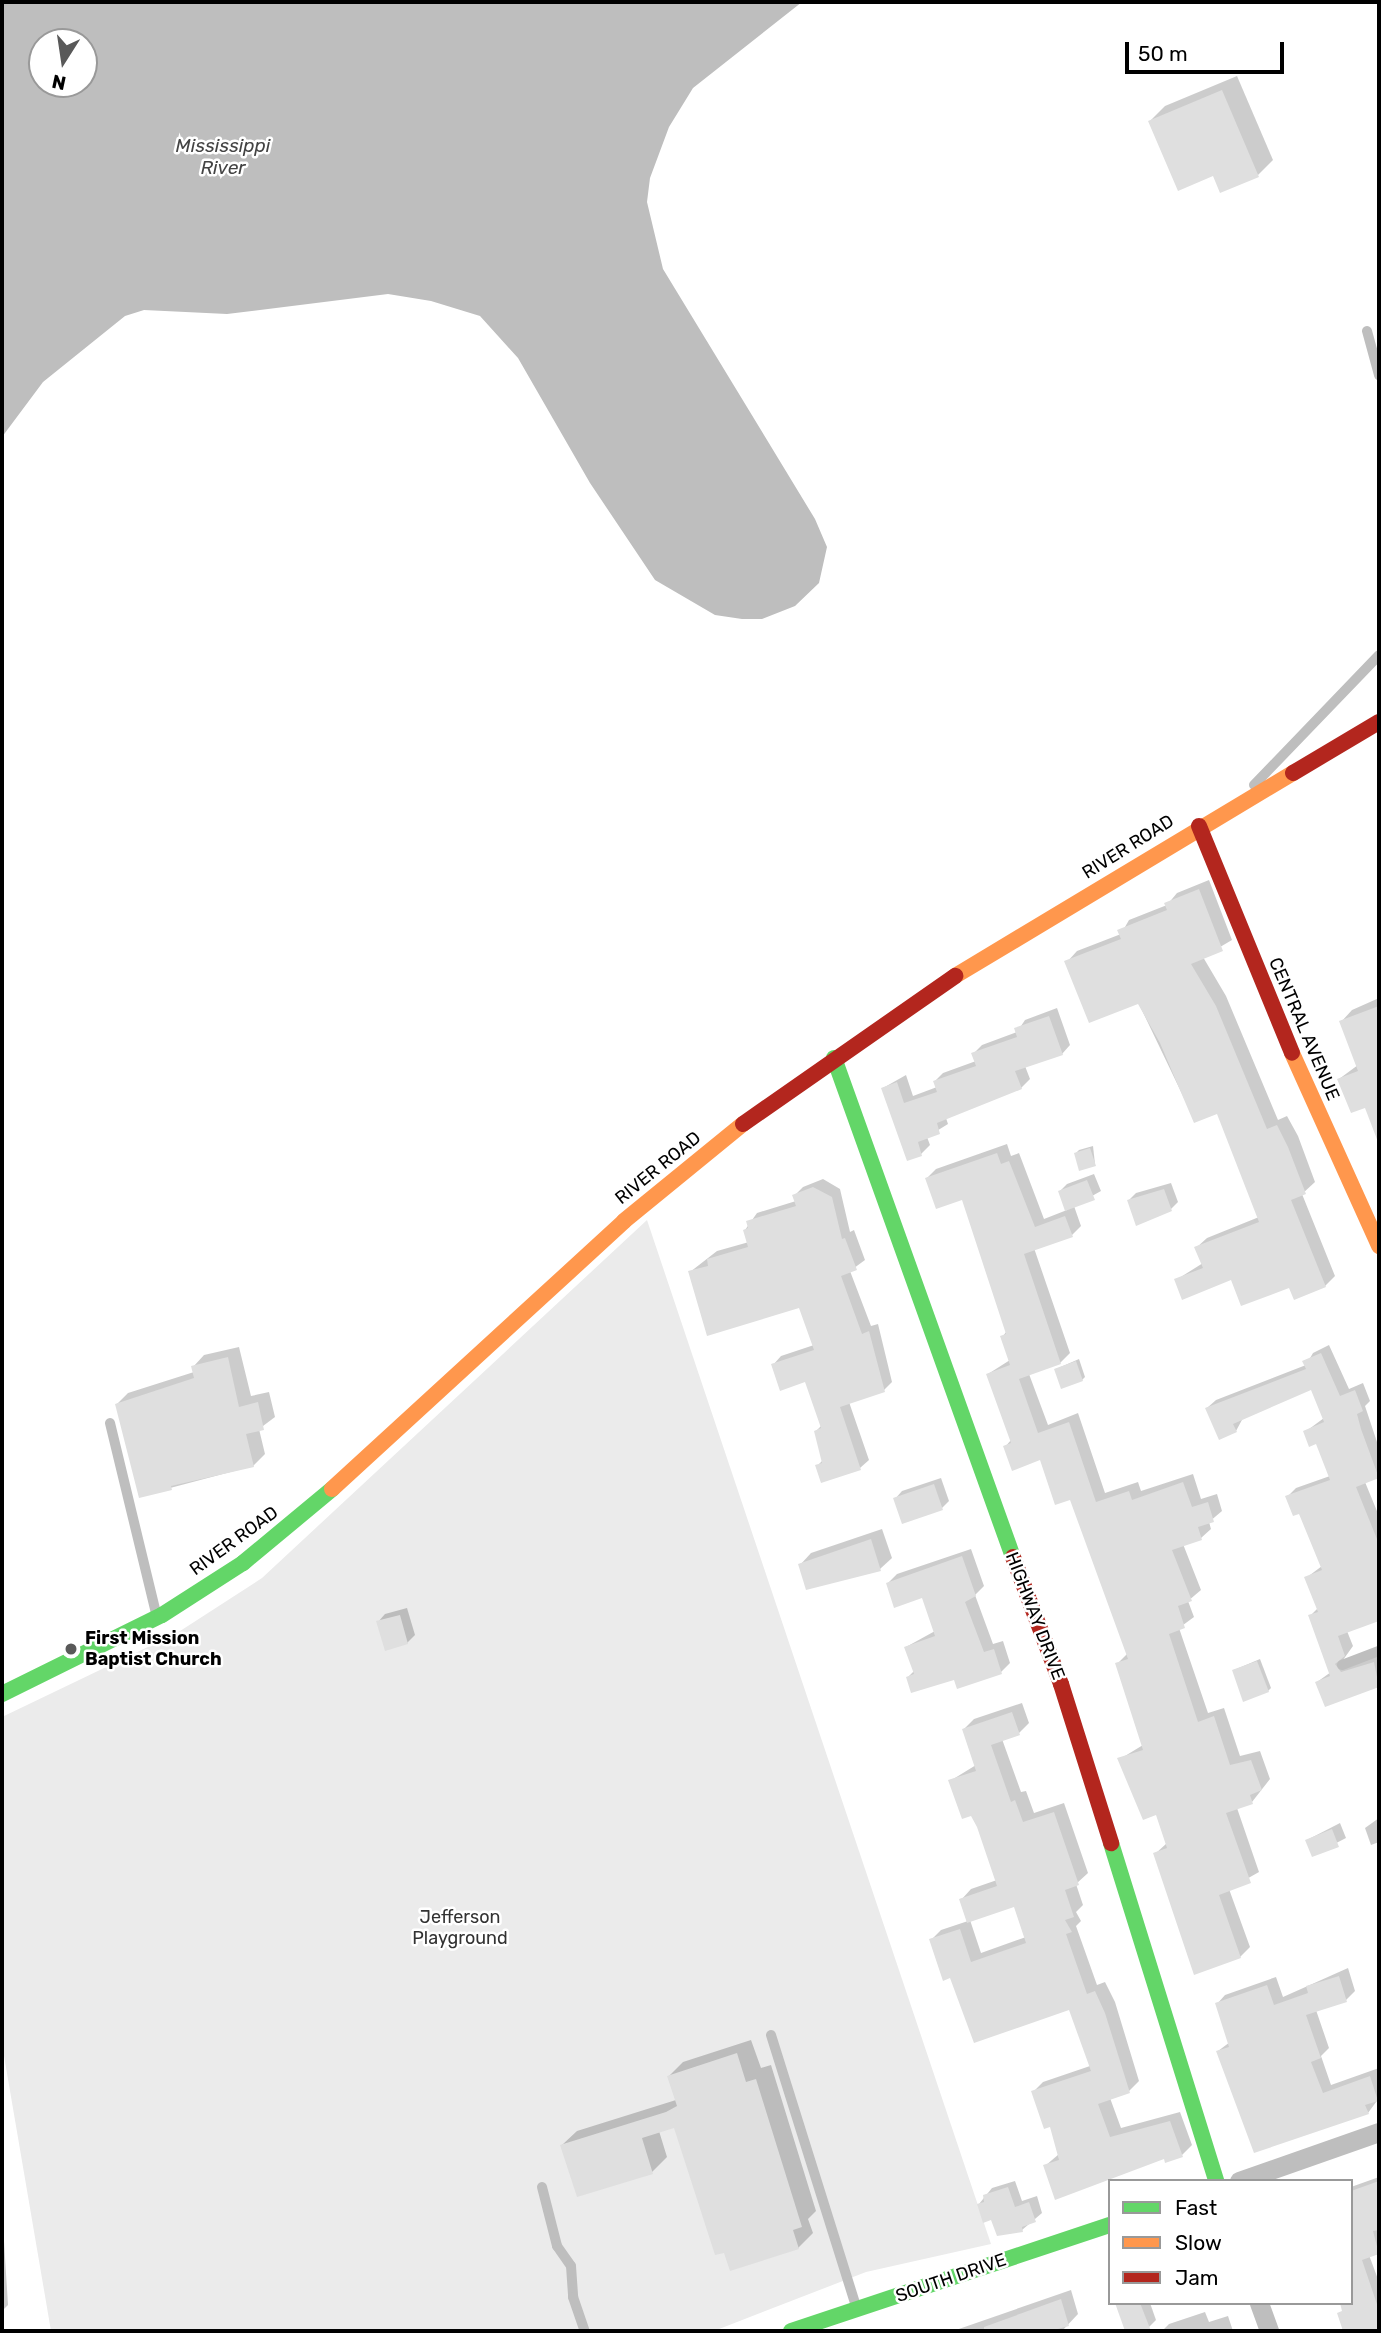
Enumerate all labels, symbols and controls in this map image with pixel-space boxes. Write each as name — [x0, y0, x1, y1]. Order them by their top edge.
north arrow — [28, 28, 98, 98]
scale bar — [1129, 28, 1288, 72]
text: 50 m — [1138, 41, 1188, 66]
text: N — [50, 69, 68, 95]
water label: Mississippi River — [176, 135, 270, 179]
street label: RIVER ROAD — [1078, 810, 1178, 884]
street label: CENTRAL AVENUE — [1264, 954, 1344, 1104]
street label: RIVER ROAD — [611, 1127, 705, 1209]
street label: RIVER ROAD — [186, 1502, 282, 1580]
street label: HIGHWAY DRIVE — [1001, 1549, 1069, 1683]
place label: First Mission Baptist Church — [85, 1628, 222, 1670]
marker: First Mission Baptist Church — [63, 1641, 79, 1657]
park label: Jefferson Playground — [412, 1907, 508, 1950]
legend — [1108, 2179, 1353, 2305]
text: Fast — [1175, 2195, 1217, 2220]
text: Slow — [1175, 2230, 1222, 2255]
street label: SOUTH DRIVE — [893, 2249, 1009, 2307]
text: Jam — [1175, 2265, 1219, 2290]

